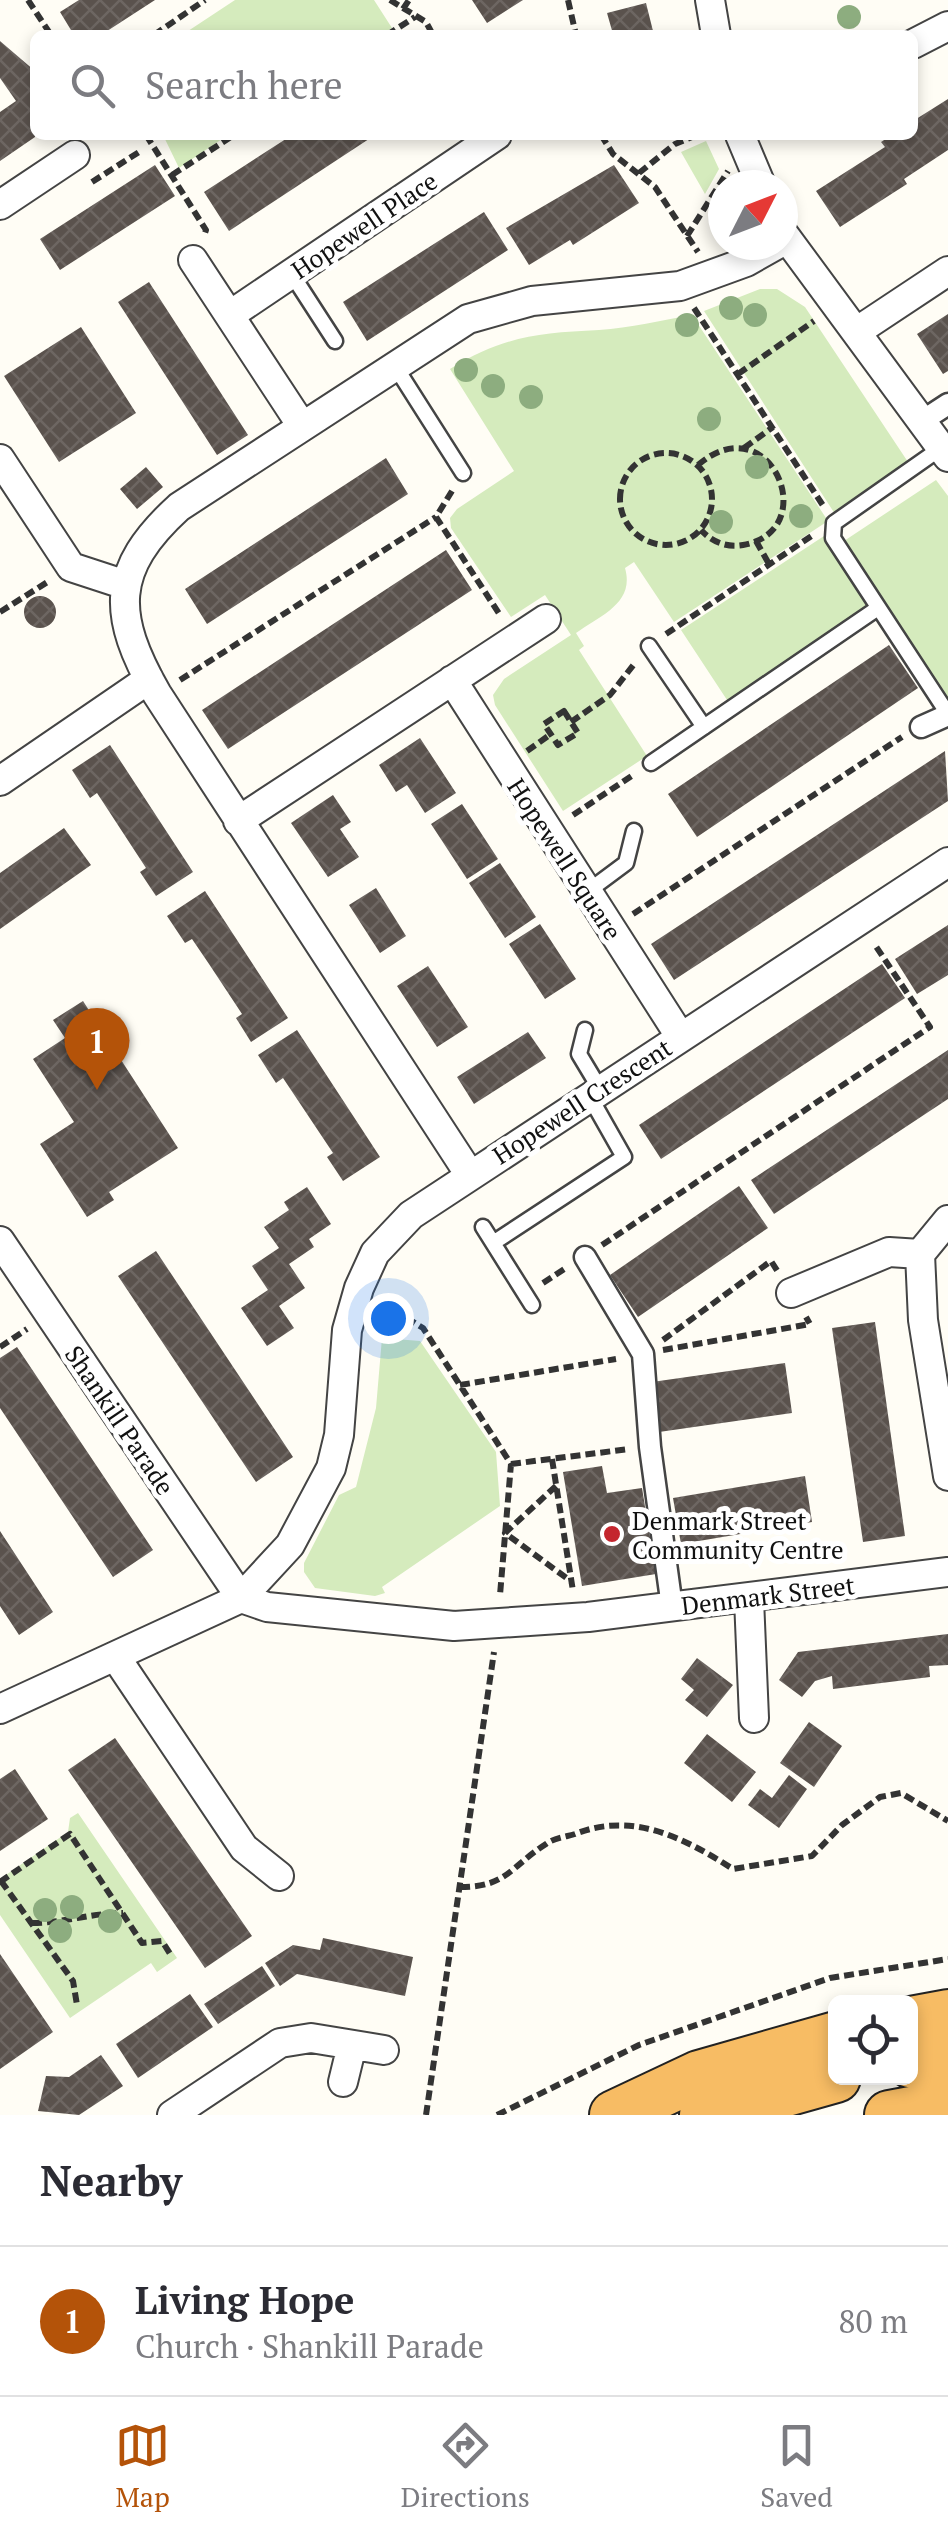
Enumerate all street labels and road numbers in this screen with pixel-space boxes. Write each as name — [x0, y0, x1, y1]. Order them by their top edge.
street label: Hopewell Place — [285, 164, 443, 286]
street label: Hopewell Square — [500, 772, 630, 946]
street label: Hopewell Crescent — [486, 1031, 678, 1171]
street label: Shankill Parade — [58, 1339, 182, 1501]
street label: Denmark Street — [679, 1568, 857, 1622]

